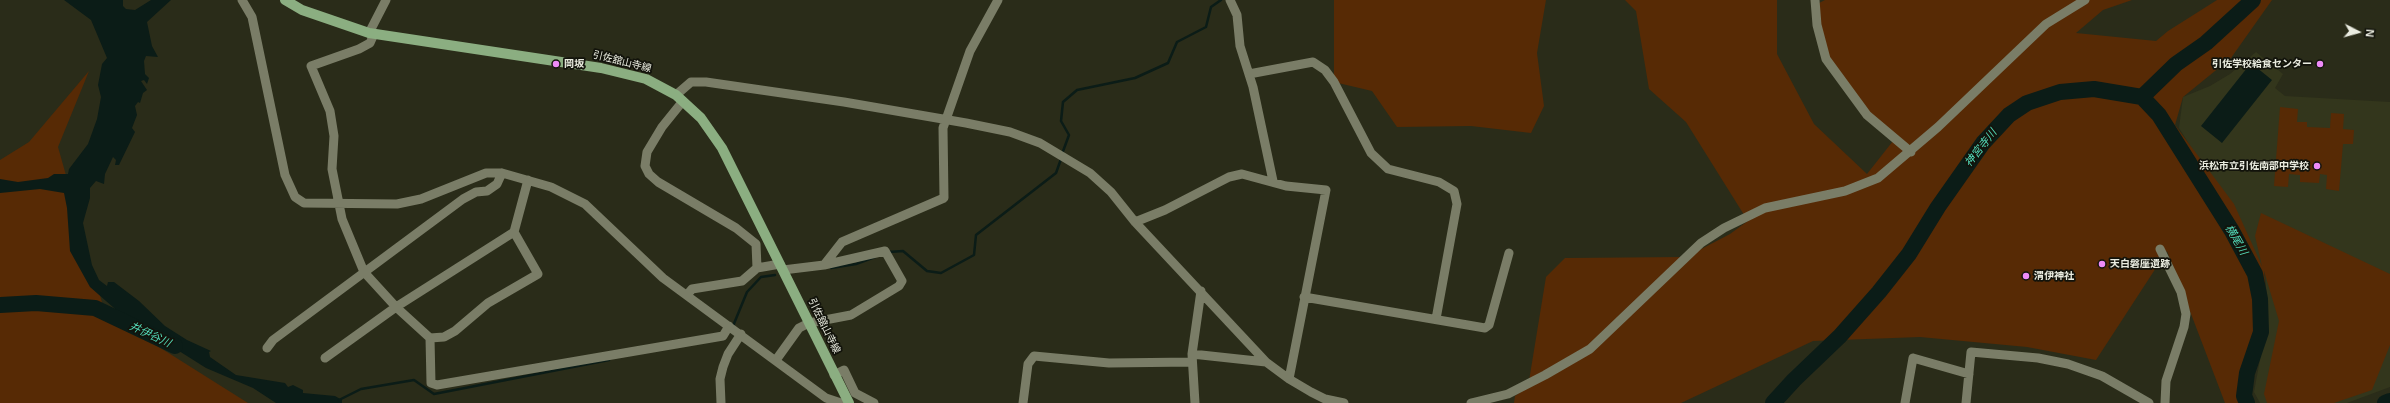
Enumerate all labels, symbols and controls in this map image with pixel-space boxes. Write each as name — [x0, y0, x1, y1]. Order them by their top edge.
north arrow — [2338, 12, 2378, 52]
text: N — [2364, 29, 2376, 38]
street label: 引佐舘山寺線 — [591, 49, 653, 75]
place label: 岡坂 — [564, 58, 584, 70]
place label: 引佐学校給食センター — [2212, 58, 2312, 70]
marker: 岡坂 — [551, 59, 561, 69]
marker: 引佐学校給食センター — [2315, 59, 2325, 69]
water label: 神宮寺川 — [1962, 127, 2000, 169]
place label: 浜松市立引佐南部中学校 — [2199, 160, 2309, 172]
marker: 浜松市立引佐南部中学校 — [2312, 161, 2322, 171]
water label: 横尾川 — [2222, 222, 2250, 258]
place label: 天白磐座遺跡 — [2110, 258, 2170, 270]
marker: 天白磐座遺跡 — [2097, 259, 2107, 269]
place label: 渭伊神社 — [2034, 270, 2074, 282]
marker: 渭伊神社 — [2021, 271, 2031, 281]
street label: 引佐舘山寺線 — [805, 296, 843, 356]
water label: 井伊谷川 — [127, 320, 173, 350]

